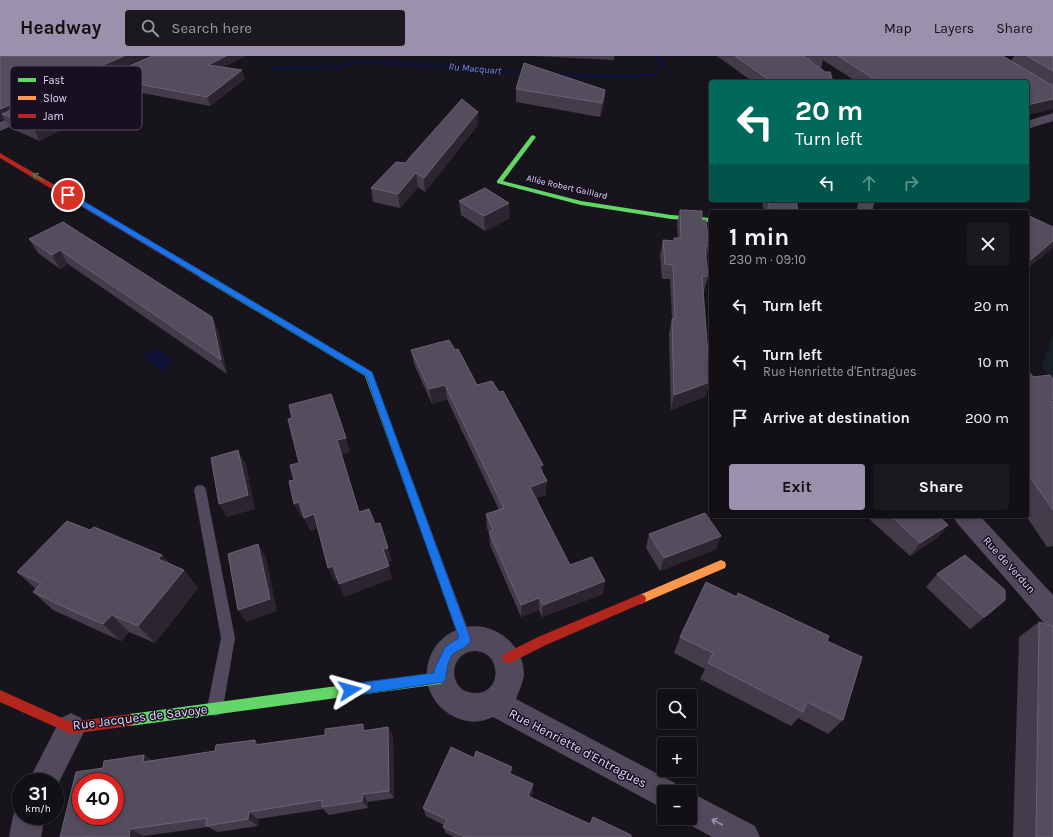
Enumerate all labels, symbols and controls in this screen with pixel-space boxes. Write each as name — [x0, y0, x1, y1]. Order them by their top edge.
search box — [125, 10, 405, 46]
text: Headway — [20, 17, 101, 39]
icon: search — [139, 17, 161, 39]
text: Search here — [171, 19, 252, 37]
text: Map — [884, 20, 912, 37]
text: Layers — [934, 20, 974, 37]
text: Share — [996, 20, 1033, 37]
water label: Ru Macquart — [448, 61, 503, 77]
legend — [10, 66, 142, 130]
text: Fast — [43, 74, 64, 87]
text: Slow — [43, 92, 67, 105]
text: 20 m — [795, 94, 863, 127]
icon: left — [729, 96, 781, 148]
text: Jam — [43, 110, 64, 123]
text: Turn left — [795, 128, 863, 150]
icon: left — [816, 172, 838, 194]
icon: ahead — [858, 172, 880, 194]
icon: right — [900, 172, 922, 194]
one-way arrow — [33, 173, 44, 181]
street label: Allée Robert Gaillard — [526, 173, 608, 201]
pin — [51, 178, 85, 212]
icon: arrive — [57, 184, 79, 206]
text: 1 min — [729, 223, 789, 251]
button: close — [967, 223, 1009, 265]
text: 230 m · 09:10 — [729, 252, 806, 267]
icon: left — [729, 295, 751, 317]
text: Turn left — [763, 297, 822, 315]
text: 20 m — [974, 297, 1009, 315]
text: Turn left — [763, 346, 822, 364]
icon: left — [729, 351, 751, 373]
text: 10 m — [978, 353, 1009, 371]
text: Rue Henriette d'Entragues — [763, 364, 917, 379]
icon: arrive — [729, 407, 751, 429]
text: Arrive at destination — [763, 409, 910, 427]
text: 200 m — [965, 409, 1009, 427]
button: Exit — [729, 464, 865, 510]
button: Share — [873, 464, 1009, 510]
street label: Rue de Verdun — [980, 534, 1038, 596]
position arrow — [329, 669, 371, 711]
map controls — [657, 689, 697, 825]
button: search — [657, 689, 697, 729]
street label: Rue Jacques de Savoye — [72, 701, 209, 734]
street label: Rue Henriette d'Entragues — [507, 705, 650, 791]
button: + — [657, 737, 697, 777]
speed limit sign: 40 — [72, 773, 124, 825]
text: 31 — [28, 782, 48, 805]
button: − — [657, 785, 697, 825]
text: km/h — [25, 803, 51, 815]
one-way arrow — [711, 818, 723, 826]

